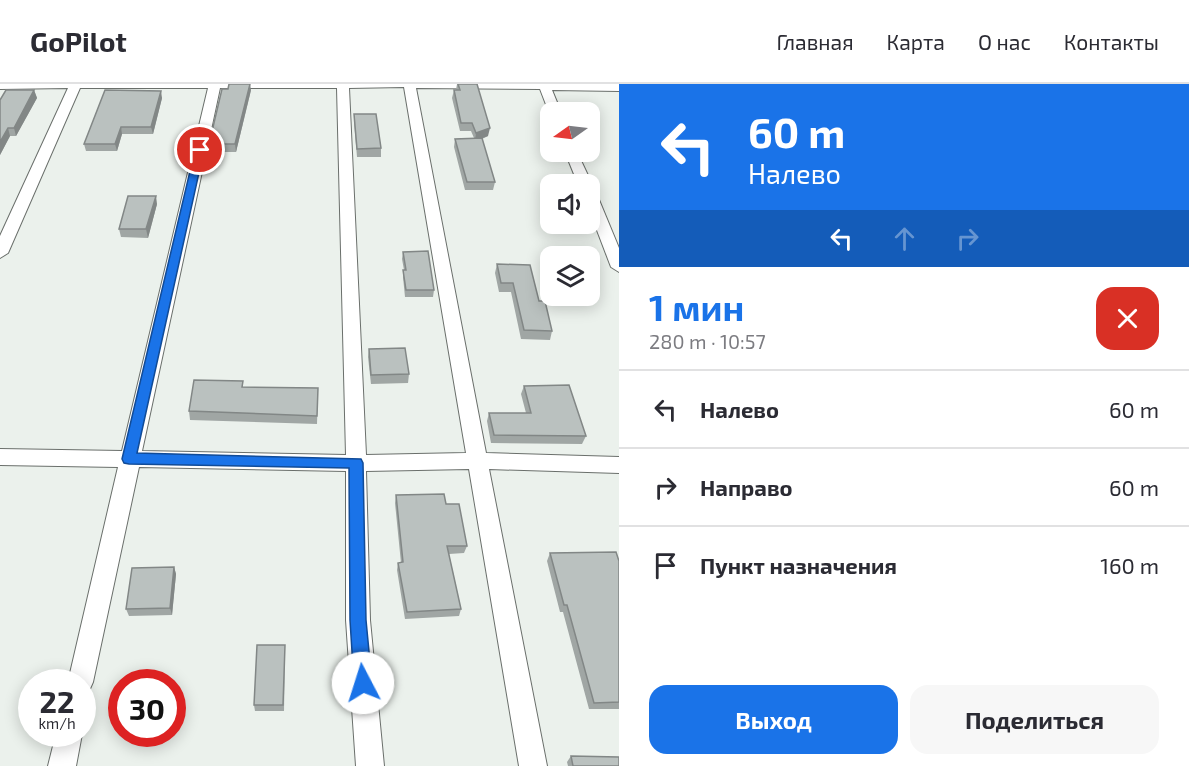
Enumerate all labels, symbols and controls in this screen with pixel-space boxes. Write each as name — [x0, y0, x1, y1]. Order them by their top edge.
text: GoPilot — [30, 24, 127, 58]
text: Главная — [777, 29, 854, 54]
text: Карта — [887, 29, 945, 54]
text: О нас — [978, 29, 1031, 54]
text: Контакты — [1064, 29, 1159, 54]
north arrow — [540, 102, 600, 162]
map controls — [540, 102, 600, 306]
text: 60 m — [748, 106, 845, 156]
icon: left — [649, 108, 727, 186]
pin — [174, 124, 225, 175]
icon: arrive — [183, 133, 216, 166]
text: Налево — [748, 157, 841, 189]
button: sound — [540, 174, 600, 234]
icon: left — [825, 222, 858, 255]
icon: ahead — [888, 222, 921, 255]
icon: right — [951, 222, 984, 255]
button: layers — [540, 246, 600, 306]
text: 1 мин — [649, 285, 744, 328]
button: close — [1096, 287, 1159, 350]
text: 280 m · 10:57 — [649, 329, 766, 353]
icon: left — [649, 393, 682, 426]
text: Налево — [700, 396, 779, 422]
text: 60 m — [1109, 396, 1159, 422]
icon: right — [649, 471, 682, 504]
text: Направо — [700, 474, 793, 500]
text: 60 m — [1109, 474, 1159, 500]
icon: arrive — [649, 549, 682, 582]
text: Пункт назначения — [700, 552, 897, 578]
text: 160 m — [1100, 552, 1159, 578]
position arrow — [331, 651, 395, 715]
speed limit sign: 30 — [108, 669, 186, 747]
text: 22 — [40, 683, 74, 719]
button: Выход — [649, 685, 898, 754]
button: Поделиться — [910, 685, 1159, 754]
text: km/h — [38, 714, 76, 732]

